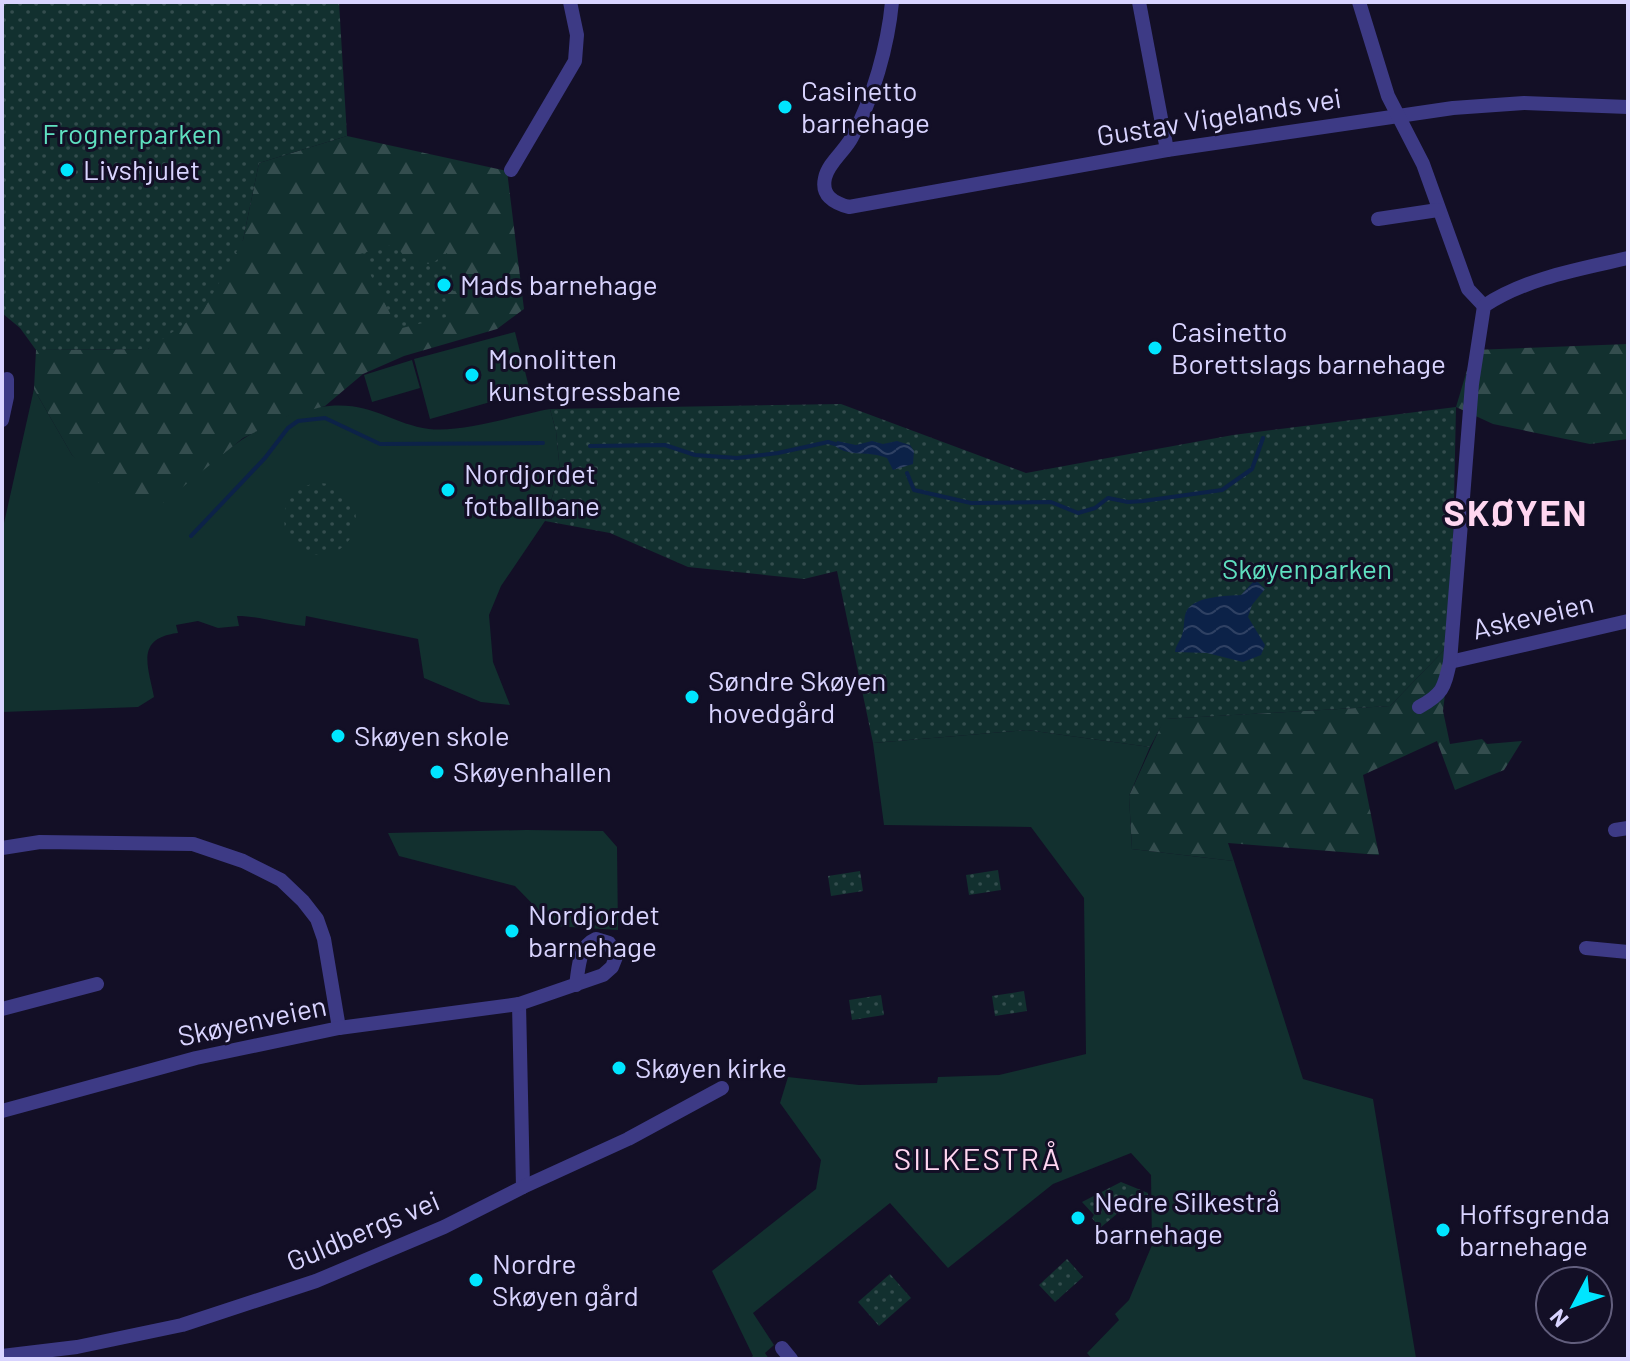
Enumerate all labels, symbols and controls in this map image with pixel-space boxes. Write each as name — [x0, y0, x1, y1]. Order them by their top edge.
place label: Casinetto barnehage — [801, 73, 930, 139]
street label: Gustav Vigelands vei — [1094, 80, 1344, 152]
marker: Casinetto barnehage — [776, 98, 794, 116]
park label: Frognerparken — [42, 116, 222, 150]
place label: Livshjulet — [83, 152, 200, 186]
marker: Livshjulet — [58, 161, 76, 179]
place label: Mads barnehage — [460, 267, 658, 301]
marker: Mads barnehage — [435, 276, 453, 294]
place label: Casinetto Borettslags barnehage — [1171, 314, 1446, 380]
marker: Casinetto Borettslags barnehage — [1146, 339, 1164, 357]
place label: Monolitten kunstgressbane — [488, 341, 681, 407]
marker: Monolitten kunstgressbane — [463, 366, 481, 384]
place label: Nordjordet fotballbane — [464, 456, 600, 522]
marker: Nordjordet fotballbane — [439, 481, 457, 499]
district label: SKØYEN — [1443, 490, 1589, 533]
park label: Skøyenparken — [1222, 551, 1392, 585]
street label: Askeveien — [1469, 585, 1597, 645]
place label: Søndre Skøyen hovedgård — [708, 663, 886, 729]
marker: Søndre Skøyen hovedgård — [683, 688, 701, 706]
place label: Skøyen skole — [354, 718, 510, 752]
marker: Skøyen skole — [329, 727, 347, 745]
place label: Skøyenhallen — [453, 754, 612, 788]
marker: Skøyenhallen — [428, 763, 446, 781]
place label: Nordjordet barnehage — [528, 897, 660, 963]
marker: Nordjordet barnehage — [503, 922, 521, 940]
street label: Skøyenveien — [174, 988, 329, 1052]
place label: Skøyen kirke — [635, 1050, 787, 1084]
marker: Skøyen kirke — [610, 1059, 628, 1077]
district label: SILKESTRÅ — [894, 1140, 1062, 1176]
street label: Guldbergs vei — [281, 1183, 444, 1277]
place label: Nedre Silkestrå barnehage — [1094, 1184, 1280, 1250]
place label: Hoffsgrenda barnehage — [1459, 1196, 1610, 1262]
marker: Nedre Silkestrå barnehage — [1069, 1209, 1087, 1227]
marker: Hoffsgrenda barnehage — [1434, 1221, 1452, 1239]
place label: Nordre Skøyen gård — [492, 1246, 639, 1312]
north arrow — [1534, 1265, 1614, 1345]
marker: Nordre Skøyen gård — [467, 1271, 485, 1289]
text: N — [1544, 1305, 1573, 1333]

